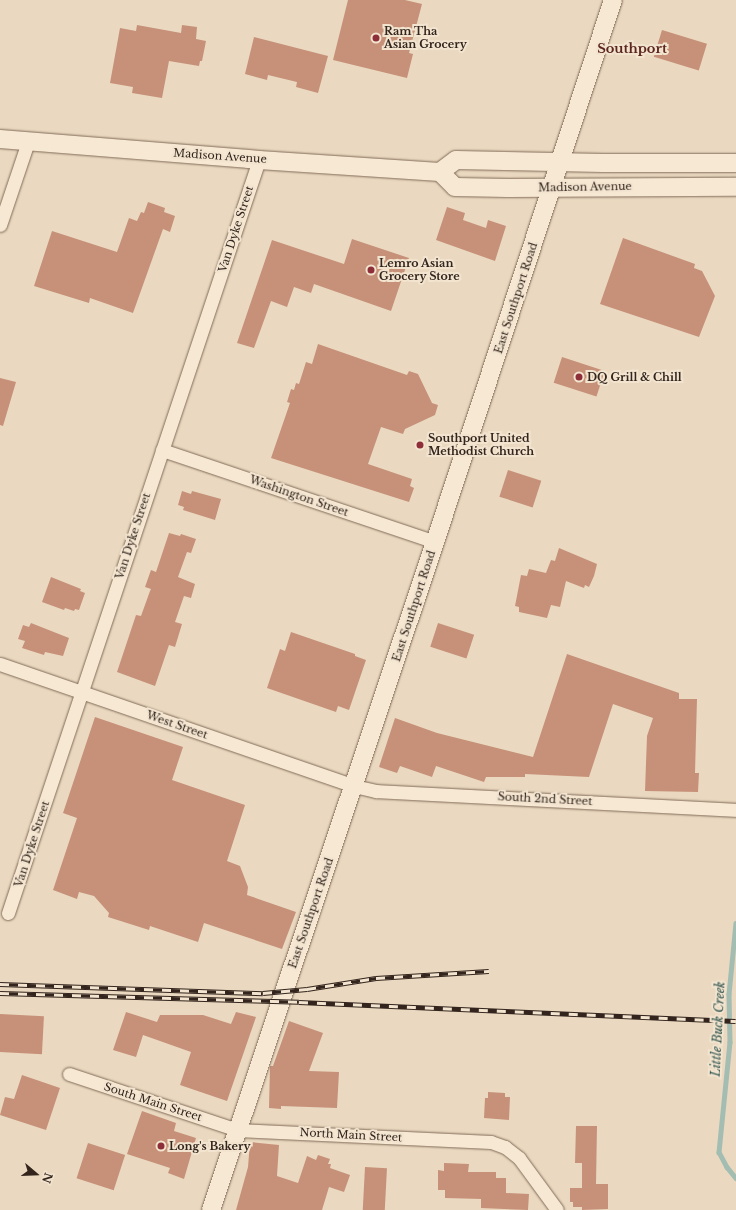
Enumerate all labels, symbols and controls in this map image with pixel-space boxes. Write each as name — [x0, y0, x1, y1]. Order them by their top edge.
place label: Ram Tha Asian Grocery — [384, 25, 467, 51]
marker: Ram Tha Asian Grocery — [371, 33, 381, 43]
district label: Southport — [597, 41, 667, 57]
street label: Madison Avenue — [173, 146, 267, 166]
street label: Madison Avenue — [538, 180, 632, 194]
street label: Van Dyke Street — [216, 184, 256, 274]
street label: East Southport Road — [492, 241, 540, 355]
place label: Lemro Asian Grocery Store — [379, 257, 460, 283]
marker: Lemro Asian Grocery Store — [366, 265, 376, 275]
place label: DQ Grill & Chill — [587, 370, 682, 384]
marker: DQ Grill & Chill — [574, 372, 584, 382]
place label: Southport United Methodist Church — [428, 432, 534, 458]
marker: Southport United Methodist Church — [415, 440, 425, 450]
street label: Washington Street — [248, 473, 350, 519]
street label: Van Dyke Street — [113, 491, 153, 581]
street label: East Southport Road — [390, 549, 438, 663]
street label: West Street — [145, 708, 209, 742]
street label: South 2nd Street — [497, 790, 593, 808]
street label: Van Dyke Street — [12, 799, 52, 889]
street label: East Southport Road — [286, 856, 336, 970]
water label: Little Buck Creek — [708, 981, 728, 1077]
street label: South Main Street — [102, 1080, 204, 1124]
street label: North Main Street — [299, 1126, 403, 1144]
place label: Long's Bakery — [169, 1139, 251, 1153]
marker: Long's Bakery — [156, 1141, 166, 1151]
north arrow — [16, 1154, 56, 1194]
text: N — [39, 1171, 56, 1185]

